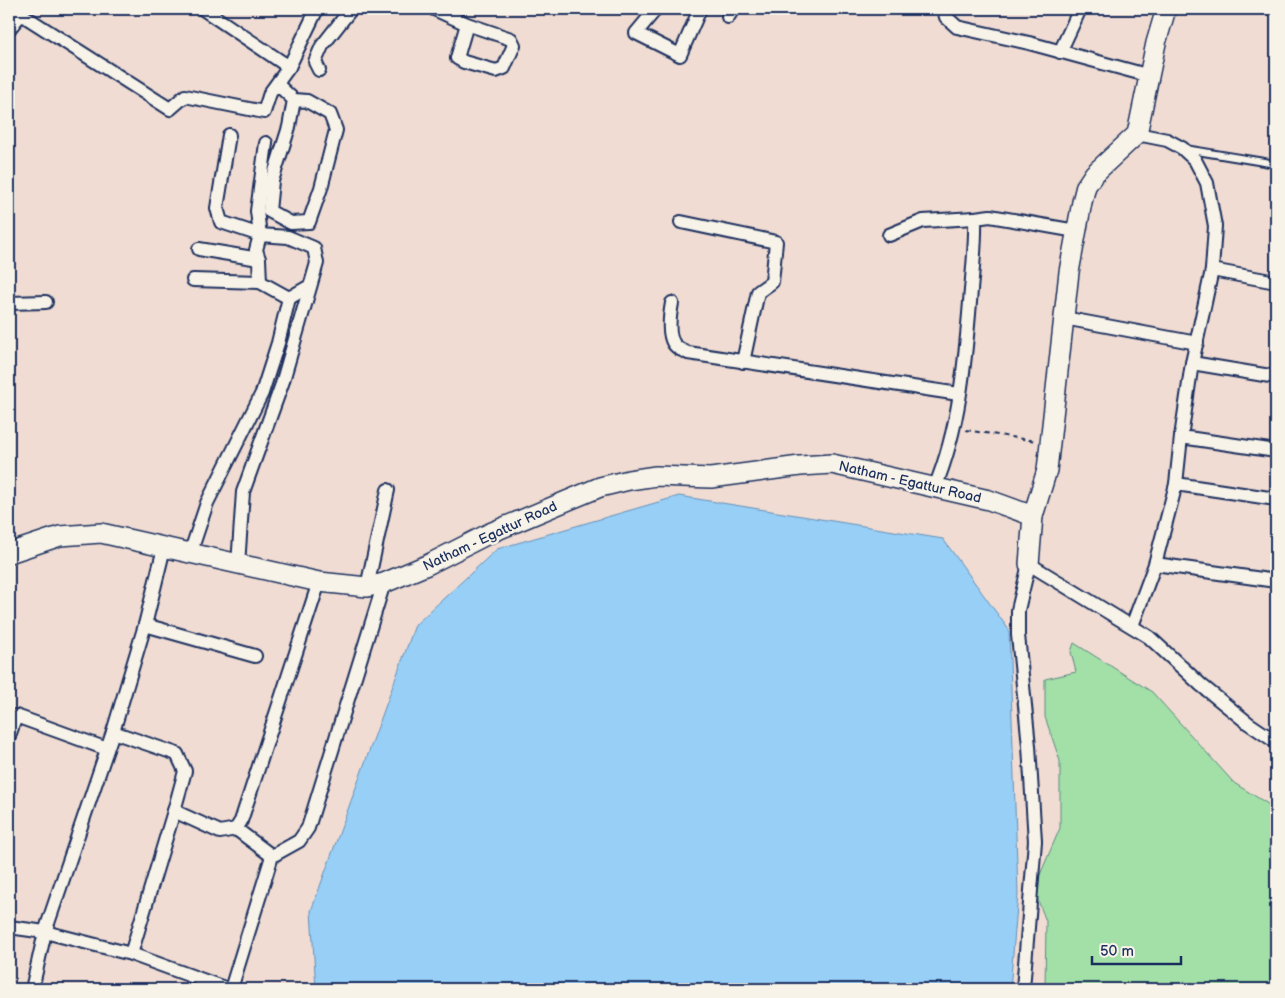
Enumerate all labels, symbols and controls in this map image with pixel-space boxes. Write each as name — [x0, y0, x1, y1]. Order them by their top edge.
street label: Natham - Egattur Road — [837, 457, 983, 507]
street label: Natham - Egattur Road — [420, 497, 560, 575]
scale bar — [1092, 933, 1181, 965]
text: 50 m — [1100, 942, 1134, 961]

